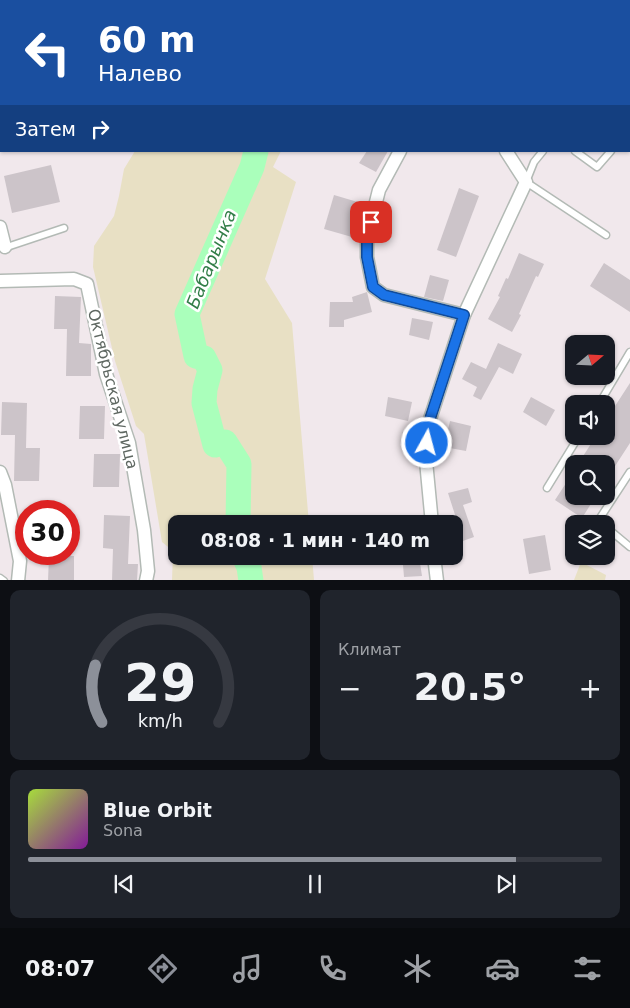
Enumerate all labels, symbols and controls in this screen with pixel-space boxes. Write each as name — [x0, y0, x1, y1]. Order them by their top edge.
icon: left — [15, 20, 80, 85]
text: 60 m — [98, 20, 195, 60]
text: Налево — [98, 61, 182, 86]
icon: right — [86, 115, 114, 143]
text: Затем — [15, 118, 76, 140]
pin — [350, 201, 392, 243]
water label: Бабарынка — [182, 206, 240, 312]
icon: arrive — [357, 208, 385, 236]
street label: Октябрьская улица — [84, 307, 142, 471]
north arrow — [565, 335, 615, 385]
map controls — [565, 335, 615, 565]
button: sound — [565, 395, 615, 445]
position arrow — [400, 416, 452, 468]
button: search — [565, 455, 615, 505]
speed limit sign: 30 — [15, 500, 80, 565]
button: layers — [565, 515, 615, 565]
text: 08:08 · 1 мин · 140 m — [201, 529, 430, 551]
text: Климат — [338, 640, 401, 659]
text: 29 — [124, 653, 196, 713]
text: 20.5° — [414, 665, 526, 709]
text: − — [338, 672, 361, 705]
text: + — [579, 672, 602, 705]
text: km/h — [137, 710, 183, 731]
text: Blue Orbit — [103, 799, 212, 821]
text: Sona — [103, 821, 143, 840]
icon: previous — [110, 870, 138, 898]
icon: pause — [301, 870, 329, 898]
icon: next — [492, 870, 520, 898]
icon: directions — [145, 951, 180, 986]
icon: music — [230, 951, 265, 986]
icon: phone — [315, 951, 350, 986]
icon: climate — [400, 951, 435, 986]
icon: car — [485, 951, 520, 986]
icon: filters — [570, 951, 605, 986]
text: 08:07 — [25, 956, 95, 981]

